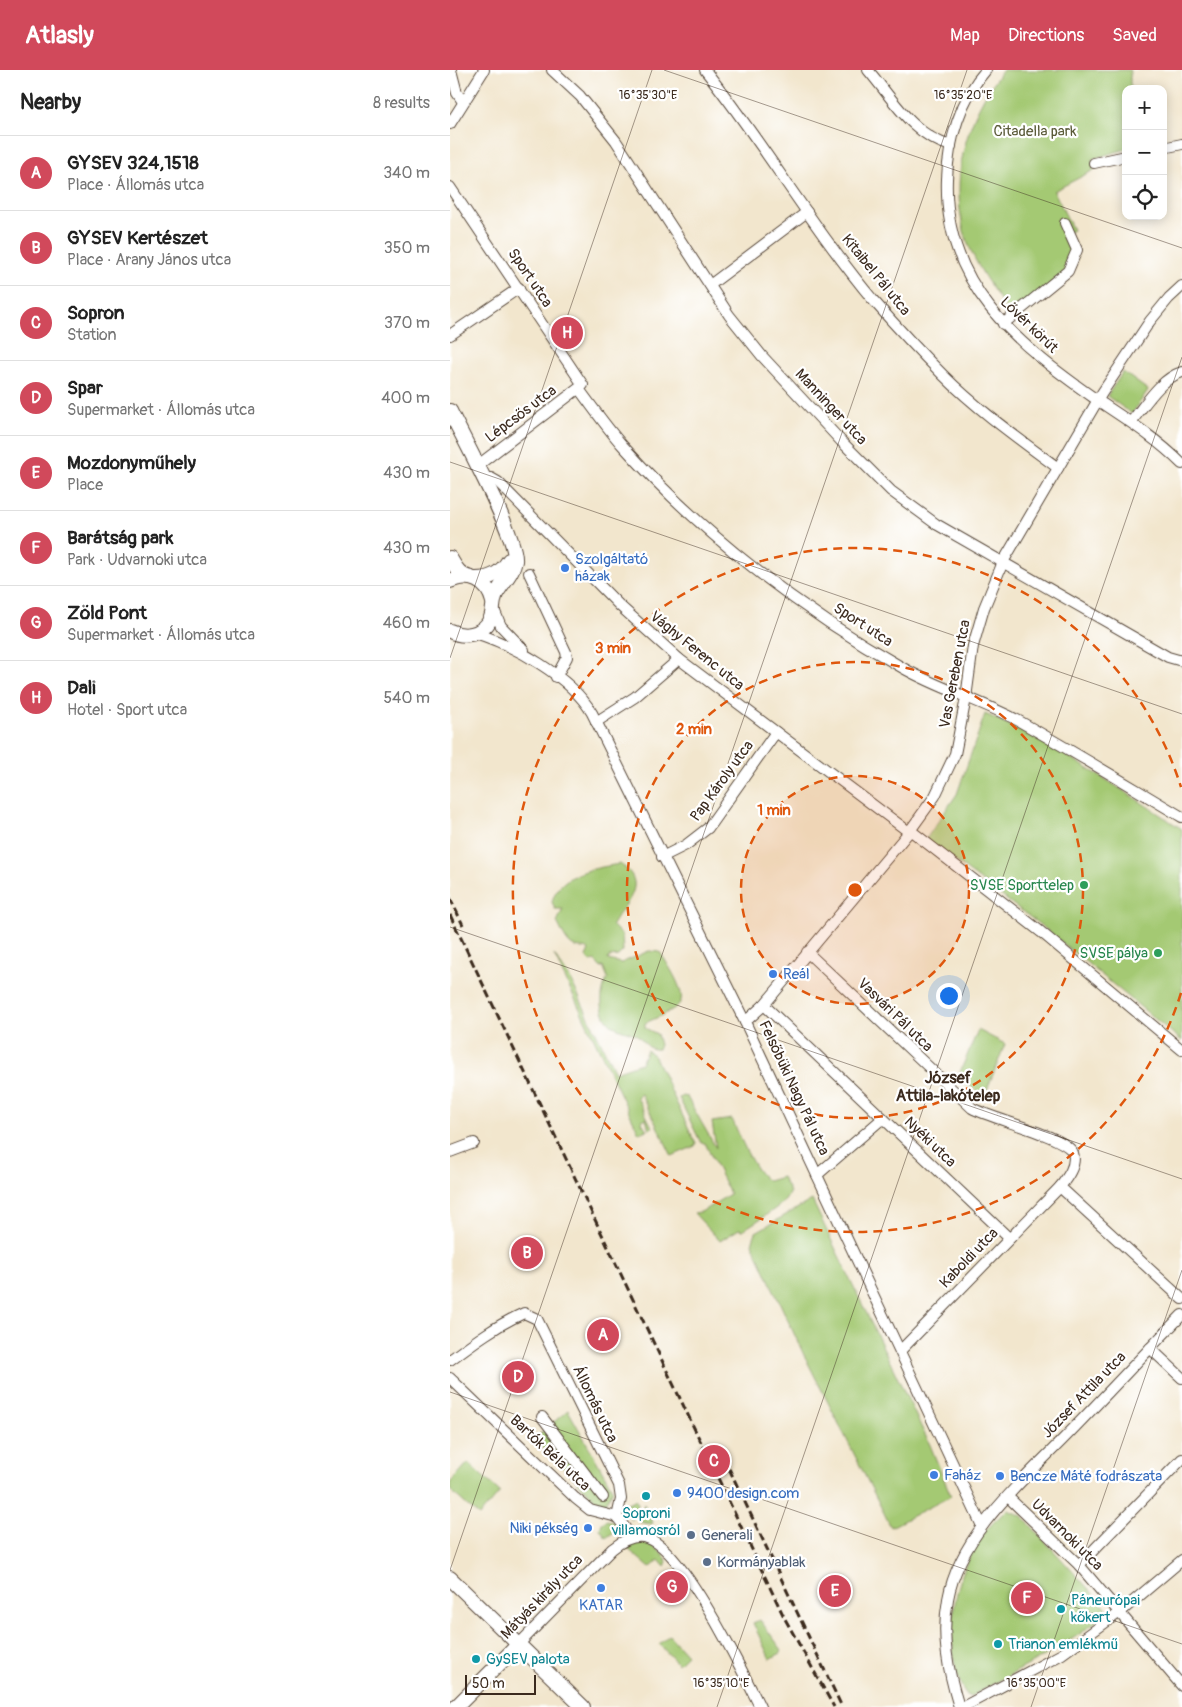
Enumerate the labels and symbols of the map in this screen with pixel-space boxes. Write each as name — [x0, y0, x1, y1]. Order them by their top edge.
text: 16°35'30"E — [619, 88, 677, 103]
text: 16°35'20"E — [934, 88, 992, 103]
park label: Citadella park — [994, 122, 1077, 141]
street label: Kitaibel Pál utca — [837, 230, 915, 320]
street label: Sport utca — [503, 245, 557, 311]
street label: Lővér körút — [996, 293, 1063, 358]
pin: H — [551, 314, 583, 352]
street label: Manninger utca — [791, 365, 871, 449]
street label: Lépcsős utca — [482, 381, 560, 447]
place label: Szolgáltató házak — [575, 550, 648, 586]
marker: Szolgáltató házak — [559, 562, 571, 574]
street label: Sport utca — [830, 599, 896, 651]
street label: Vághy Ferenc utca — [646, 607, 748, 695]
street label: Vas Gereben utca — [935, 618, 975, 730]
text: 3 min — [595, 639, 631, 658]
text: 2 min — [676, 720, 712, 739]
street label: Pap Károly utca — [686, 737, 758, 825]
text: 1 min — [757, 801, 791, 820]
place label: SVSE Sporttelep — [970, 876, 1074, 895]
marker: SVSE Sporttelep — [1078, 879, 1090, 891]
centre of rings — [846, 881, 864, 899]
place label: SVSE pálya — [1079, 944, 1148, 963]
marker: SVSE pálya — [1152, 947, 1164, 959]
place label: Reál — [783, 965, 810, 984]
marker: Reál — [767, 968, 779, 980]
street label: Vasvári Pál utca — [853, 974, 937, 1056]
your location — [936, 983, 962, 1009]
street label: Felsőbüki Nagy Pál utca — [754, 1018, 834, 1158]
district label: József Attila-lakótelep — [896, 1068, 1001, 1106]
street label: Nyéki utca — [900, 1113, 960, 1171]
street label: Kaboldi utca — [936, 1224, 1002, 1292]
pin: B — [511, 1234, 543, 1272]
pin: A — [587, 1316, 619, 1354]
street label: József Attila utca — [1038, 1348, 1130, 1442]
pin: D — [502, 1358, 534, 1396]
street label: Állomás utca — [568, 1362, 622, 1446]
street label: Bartók Béla utca — [506, 1411, 594, 1495]
pin: C — [698, 1442, 730, 1480]
place label: Faház — [944, 1466, 981, 1485]
place label: Bencze Máté fodrászata — [1010, 1467, 1162, 1486]
marker: Faház — [928, 1469, 940, 1481]
marker: Bencze Máté fodrászata — [994, 1470, 1006, 1482]
place label: 9400 design.com — [687, 1484, 799, 1503]
marker: 9400 design.com — [671, 1487, 683, 1499]
marker: Soproni villamosról — [640, 1490, 652, 1502]
street label: Udvarnoki utca — [1027, 1495, 1107, 1575]
place label: Soproni villamosról — [611, 1504, 680, 1540]
place label: Niki pékség — [509, 1519, 578, 1538]
marker: Niki pékség — [582, 1522, 594, 1534]
place label: Generali — [701, 1526, 753, 1545]
marker: Generali — [685, 1529, 697, 1541]
street label: Mátyás király utca — [497, 1551, 587, 1643]
place label: Kormányablak — [717, 1553, 806, 1572]
marker: Kormányablak — [701, 1556, 713, 1568]
pin: G — [656, 1568, 688, 1606]
pin: E — [819, 1572, 851, 1610]
pin: F — [1011, 1579, 1043, 1617]
marker: KATAR — [595, 1582, 607, 1594]
place label: Páneurópai kőkert — [1071, 1591, 1140, 1627]
place label: KATAR — [579, 1596, 623, 1615]
marker: Páneurópai kőkert — [1055, 1603, 1067, 1615]
place label: Trianon emlékmű — [1008, 1635, 1118, 1654]
marker: Trianon emlékmű — [992, 1638, 1004, 1650]
place label: GySEV palota — [486, 1650, 570, 1669]
marker: GySEV palota — [470, 1653, 482, 1665]
scale bar — [465, 1672, 536, 1695]
text: 16°35'10"E — [693, 1676, 749, 1691]
text: 16°35'00"E — [1006, 1676, 1066, 1691]

